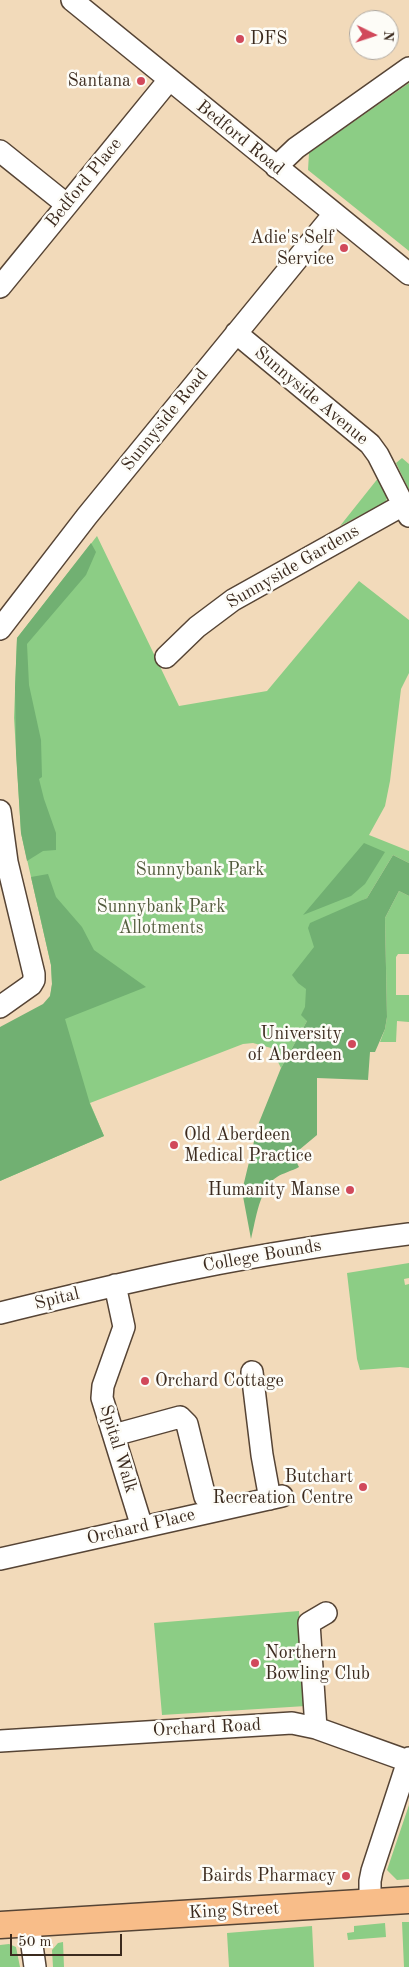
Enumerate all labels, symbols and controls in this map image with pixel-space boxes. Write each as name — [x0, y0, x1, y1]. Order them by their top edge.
north arrow — [349, 10, 399, 60]
place label: DFS — [250, 28, 287, 50]
text: N — [381, 30, 395, 42]
marker: DFS — [234, 33, 246, 45]
place label: Santana — [67, 70, 131, 92]
marker: Santana — [135, 75, 147, 87]
street label: Bedford Road — [192, 96, 288, 180]
street label: Bedford Place — [41, 134, 127, 232]
place label: Adie's Self Service — [250, 227, 334, 270]
marker: Adie's Self Service — [338, 242, 350, 254]
street label: Sunnyside Avenue — [250, 342, 372, 450]
street label: Sunnyside Road — [117, 365, 213, 475]
street label: Sunnyside Gardens — [223, 520, 363, 614]
park label: Sunnybank Park — [135, 859, 265, 881]
park label: Sunnybank Park Allotments — [96, 896, 226, 939]
place label: University of Aberdeen — [248, 1023, 342, 1066]
marker: University of Aberdeen — [346, 1038, 358, 1050]
place label: Old Aberdeen Medical Practice — [184, 1124, 312, 1166]
marker: Old Aberdeen Medical Practice — [168, 1139, 180, 1151]
place label: Humanity Manse — [208, 1179, 340, 1201]
marker: Humanity Manse — [344, 1184, 356, 1196]
street label: College Bounds — [201, 1235, 323, 1277]
street label: Spital — [32, 1283, 82, 1315]
place label: Orchard Cottage — [155, 1370, 284, 1392]
marker: Orchard Cottage — [139, 1375, 151, 1387]
street label: Spital Walk — [94, 1402, 142, 1496]
place label: Butchart Recreation Centre — [213, 1466, 353, 1508]
marker: Butchart Recreation Centre — [357, 1481, 369, 1493]
street label: Orchard Place — [85, 1504, 197, 1550]
place label: Northern Bowling Club — [265, 1642, 370, 1685]
marker: Northern Bowling Club — [249, 1657, 261, 1669]
street label: Orchard Road — [152, 1714, 262, 1742]
place label: Bairds Pharmacy — [201, 1865, 336, 1887]
marker: Bairds Pharmacy — [340, 1870, 352, 1882]
street label: King Street — [188, 1898, 280, 1924]
scale bar — [12, 1924, 125, 1956]
text: 50 m — [18, 1935, 52, 1950]

